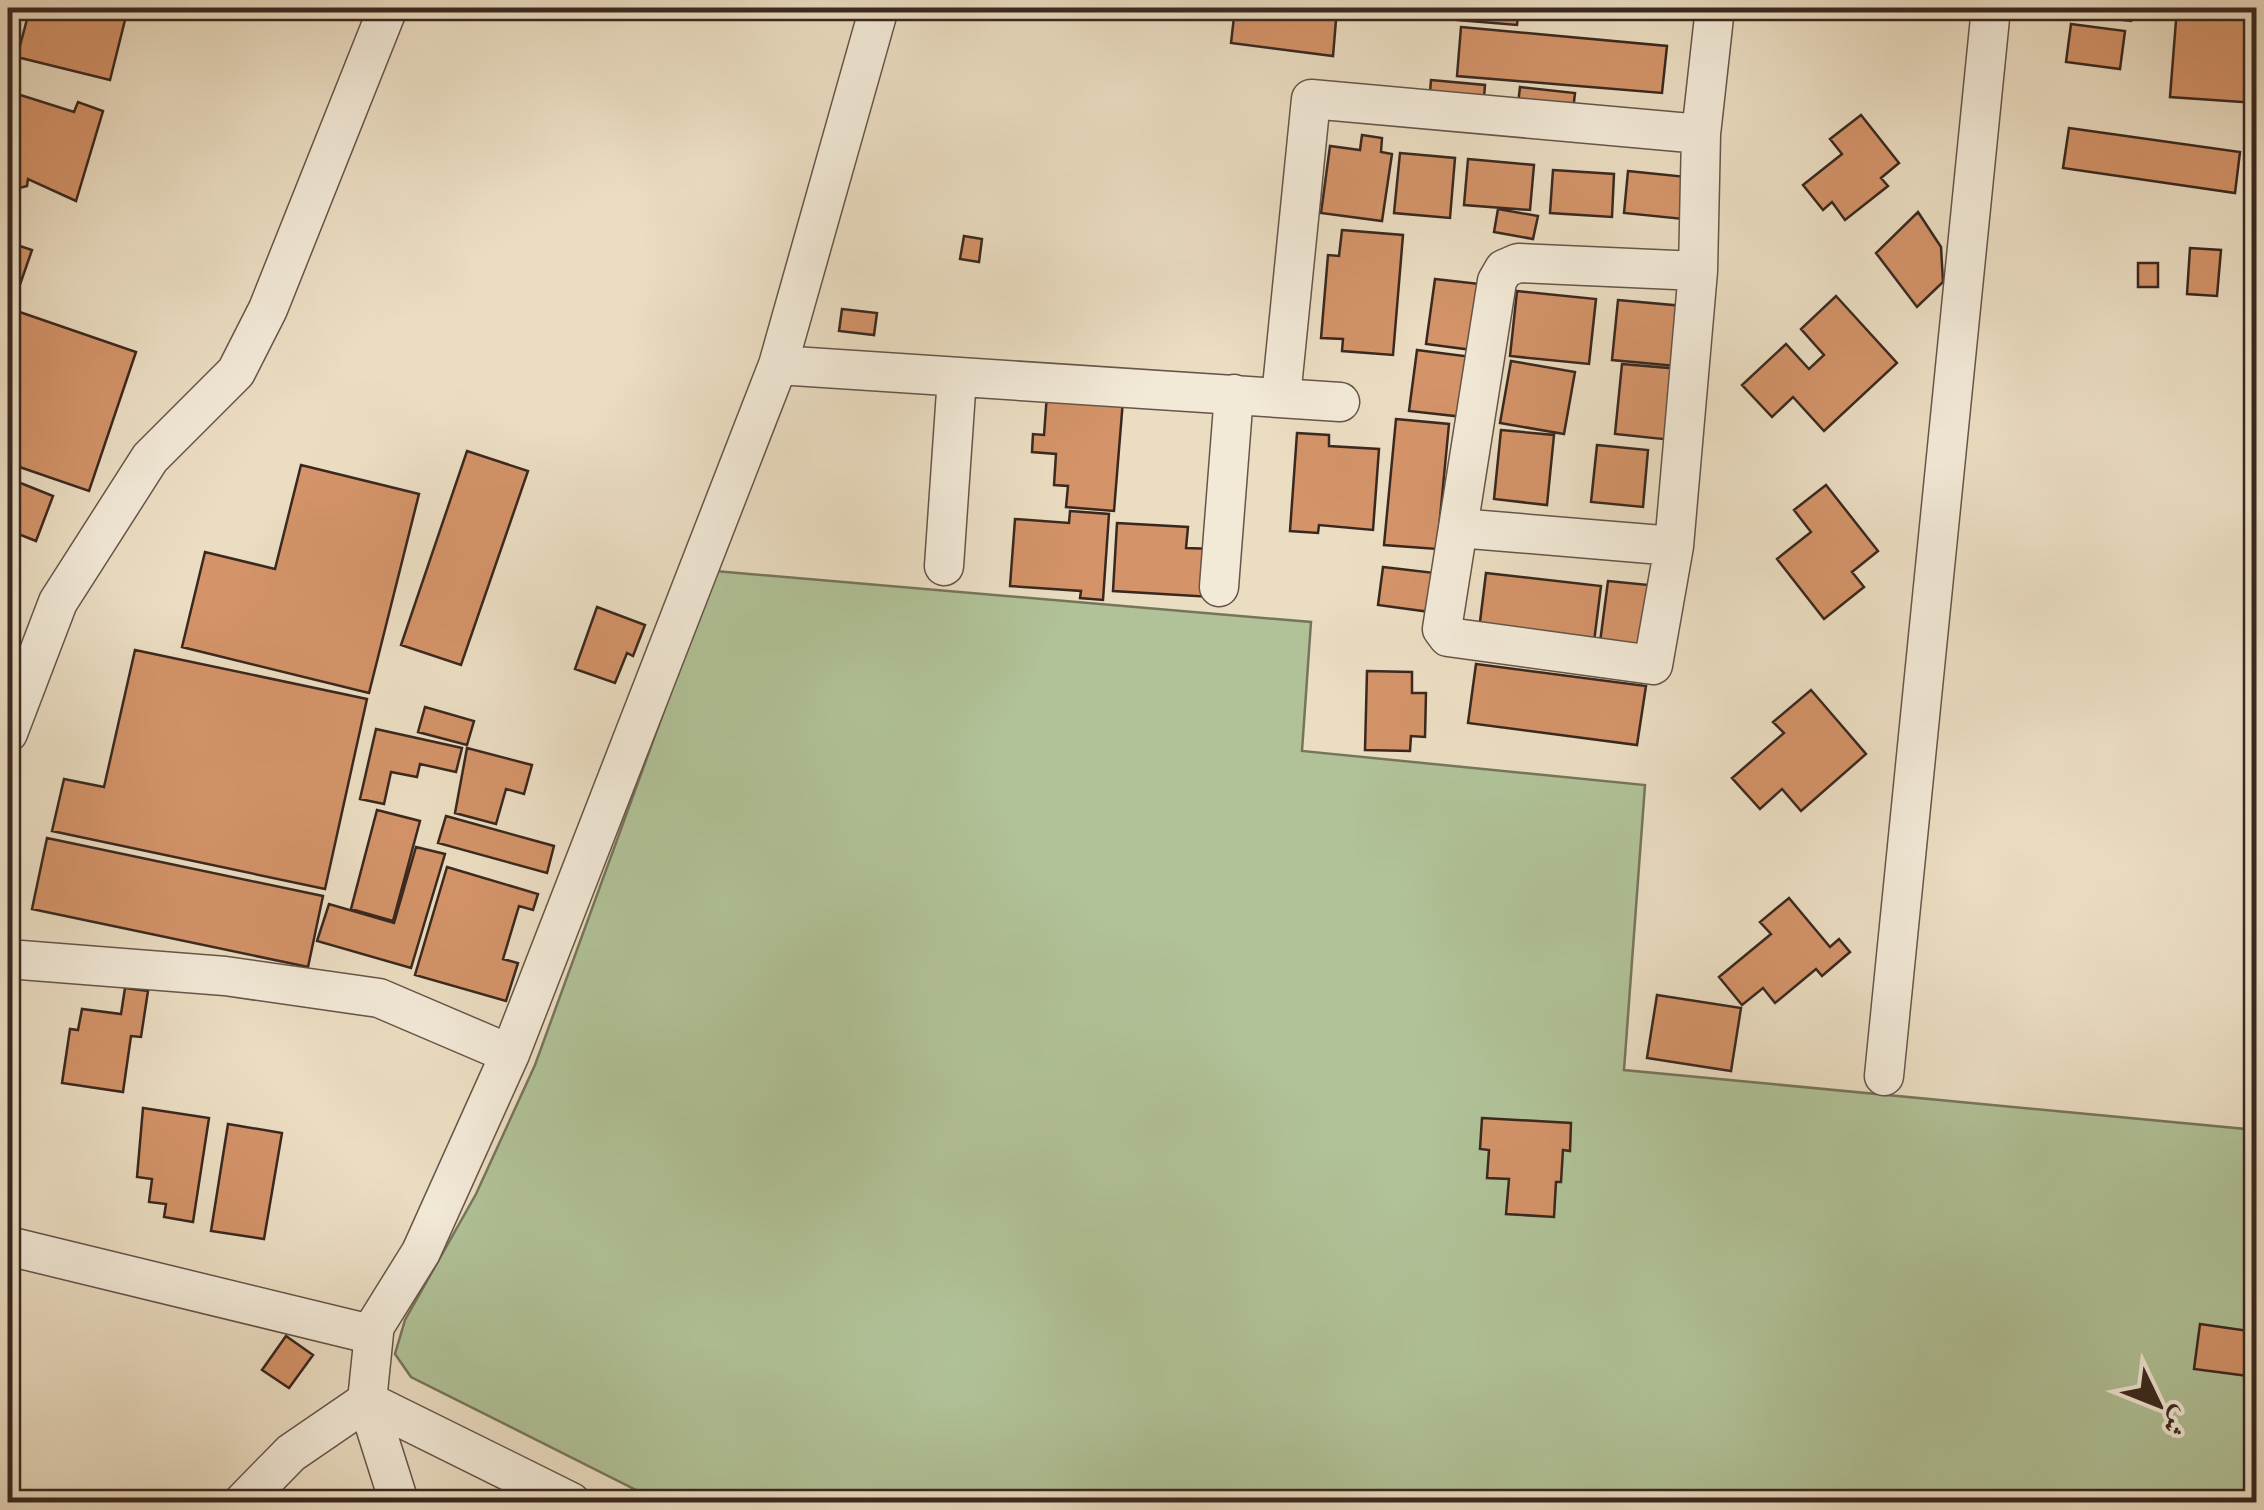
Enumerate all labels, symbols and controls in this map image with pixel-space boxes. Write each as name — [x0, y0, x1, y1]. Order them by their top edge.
north arrow — [2109, 1355, 2209, 1455]
text: ش — [2155, 1400, 2200, 1444]

